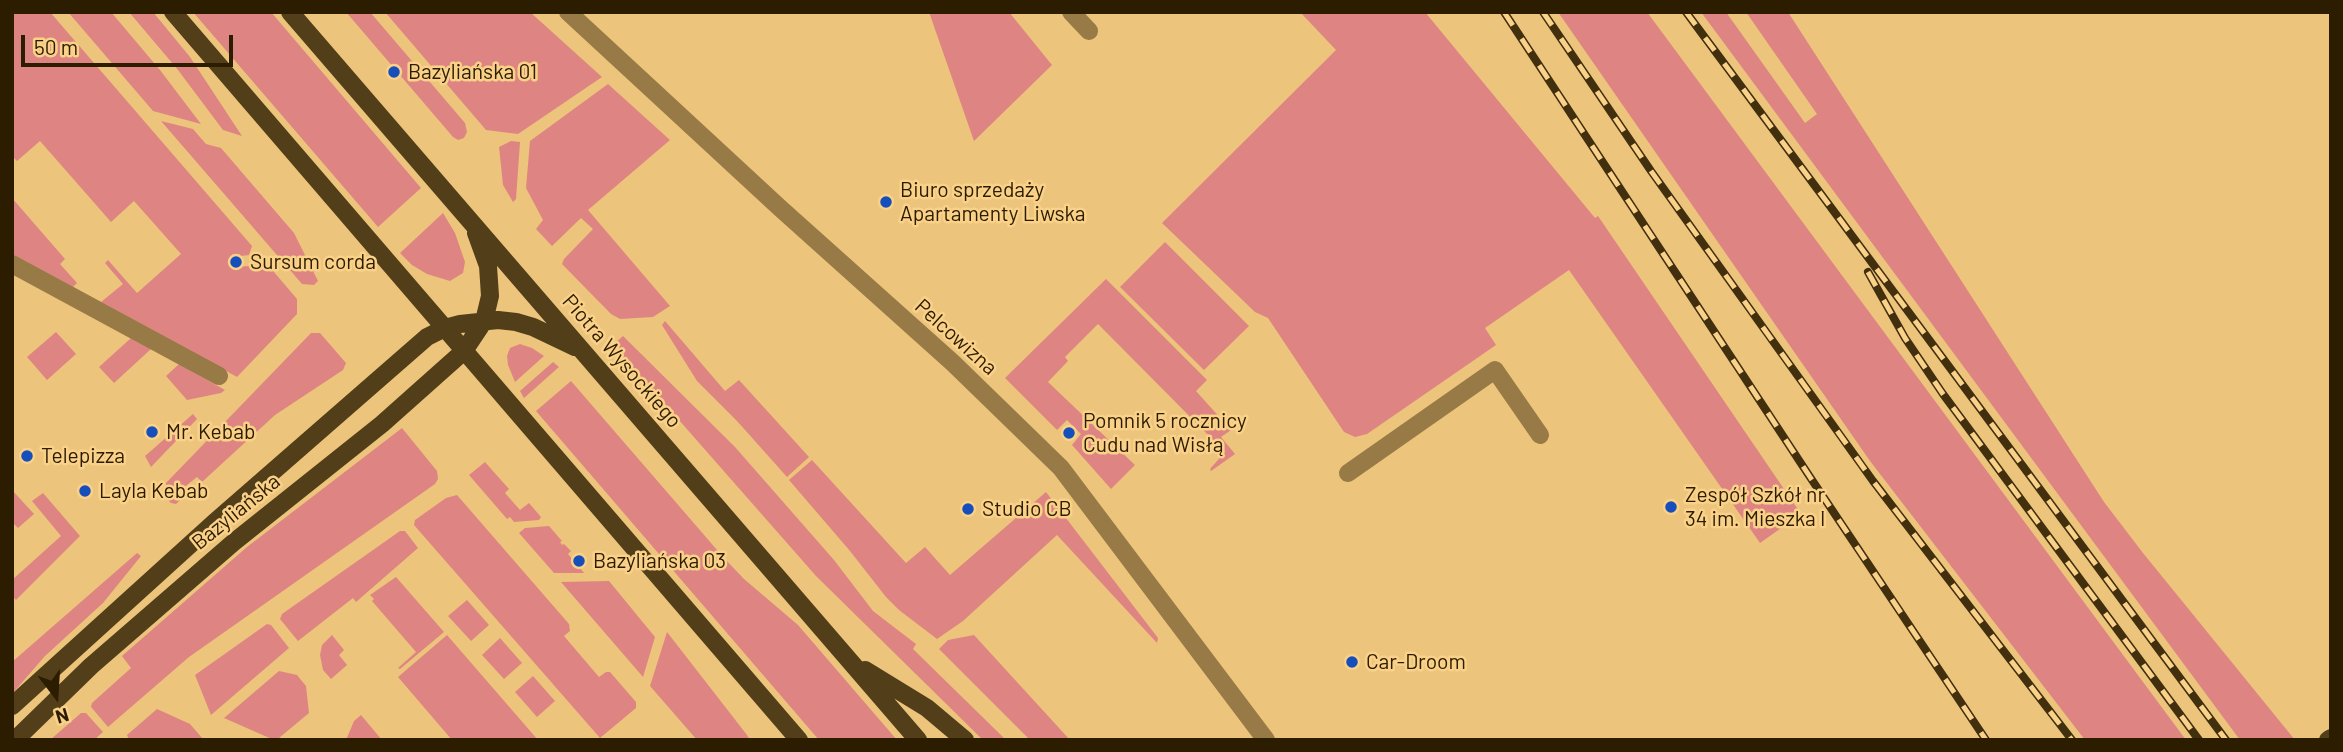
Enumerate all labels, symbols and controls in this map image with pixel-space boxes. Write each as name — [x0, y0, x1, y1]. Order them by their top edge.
scale bar — [24, 21, 236, 65]
text: 50 m — [34, 34, 78, 59]
place label: Bazyliańska 01 — [408, 59, 537, 85]
marker: Bazyliańska 01 — [386, 64, 402, 80]
place label: Biuro sprzedaży Apartamenty Liwska — [900, 177, 1086, 227]
marker: Biuro sprzedaży Apartamenty Liwska — [878, 194, 894, 210]
place label: Sursum corda — [250, 249, 376, 275]
marker: Sursum corda — [228, 254, 244, 270]
street label: Piotra Wysockiego — [557, 289, 687, 433]
street label: Pelcowizna — [910, 294, 1002, 380]
place label: Pomnik 5 rocznicy Cudu nad Wisłą — [1083, 408, 1247, 458]
place label: Mr. Kebab — [166, 419, 255, 445]
marker: Mr. Kebab — [144, 424, 160, 440]
marker: Pomnik 5 rocznicy Cudu nad Wisłą — [1061, 425, 1077, 441]
place label: Telepizza — [41, 443, 125, 469]
marker: Telepizza — [19, 448, 35, 464]
street label: Bazyliańska — [187, 469, 285, 555]
place label: Layla Kebab — [99, 478, 208, 504]
place label: Zespół Szkół nr 34 im. Mieszka I — [1685, 482, 1825, 532]
marker: Layla Kebab — [77, 483, 93, 499]
place label: Studio CB — [982, 496, 1072, 522]
marker: Zespół Szkół nr 34 im. Mieszka I — [1663, 499, 1679, 515]
marker: Studio CB — [960, 501, 976, 517]
place label: Bazyliańska 03 — [593, 548, 726, 574]
marker: Bazyliańska 03 — [571, 553, 587, 569]
place label: Car-Droom — [1366, 649, 1466, 675]
marker: Car-Droom — [1344, 654, 1360, 670]
north arrow — [21, 661, 91, 731]
text: N — [53, 704, 72, 729]

